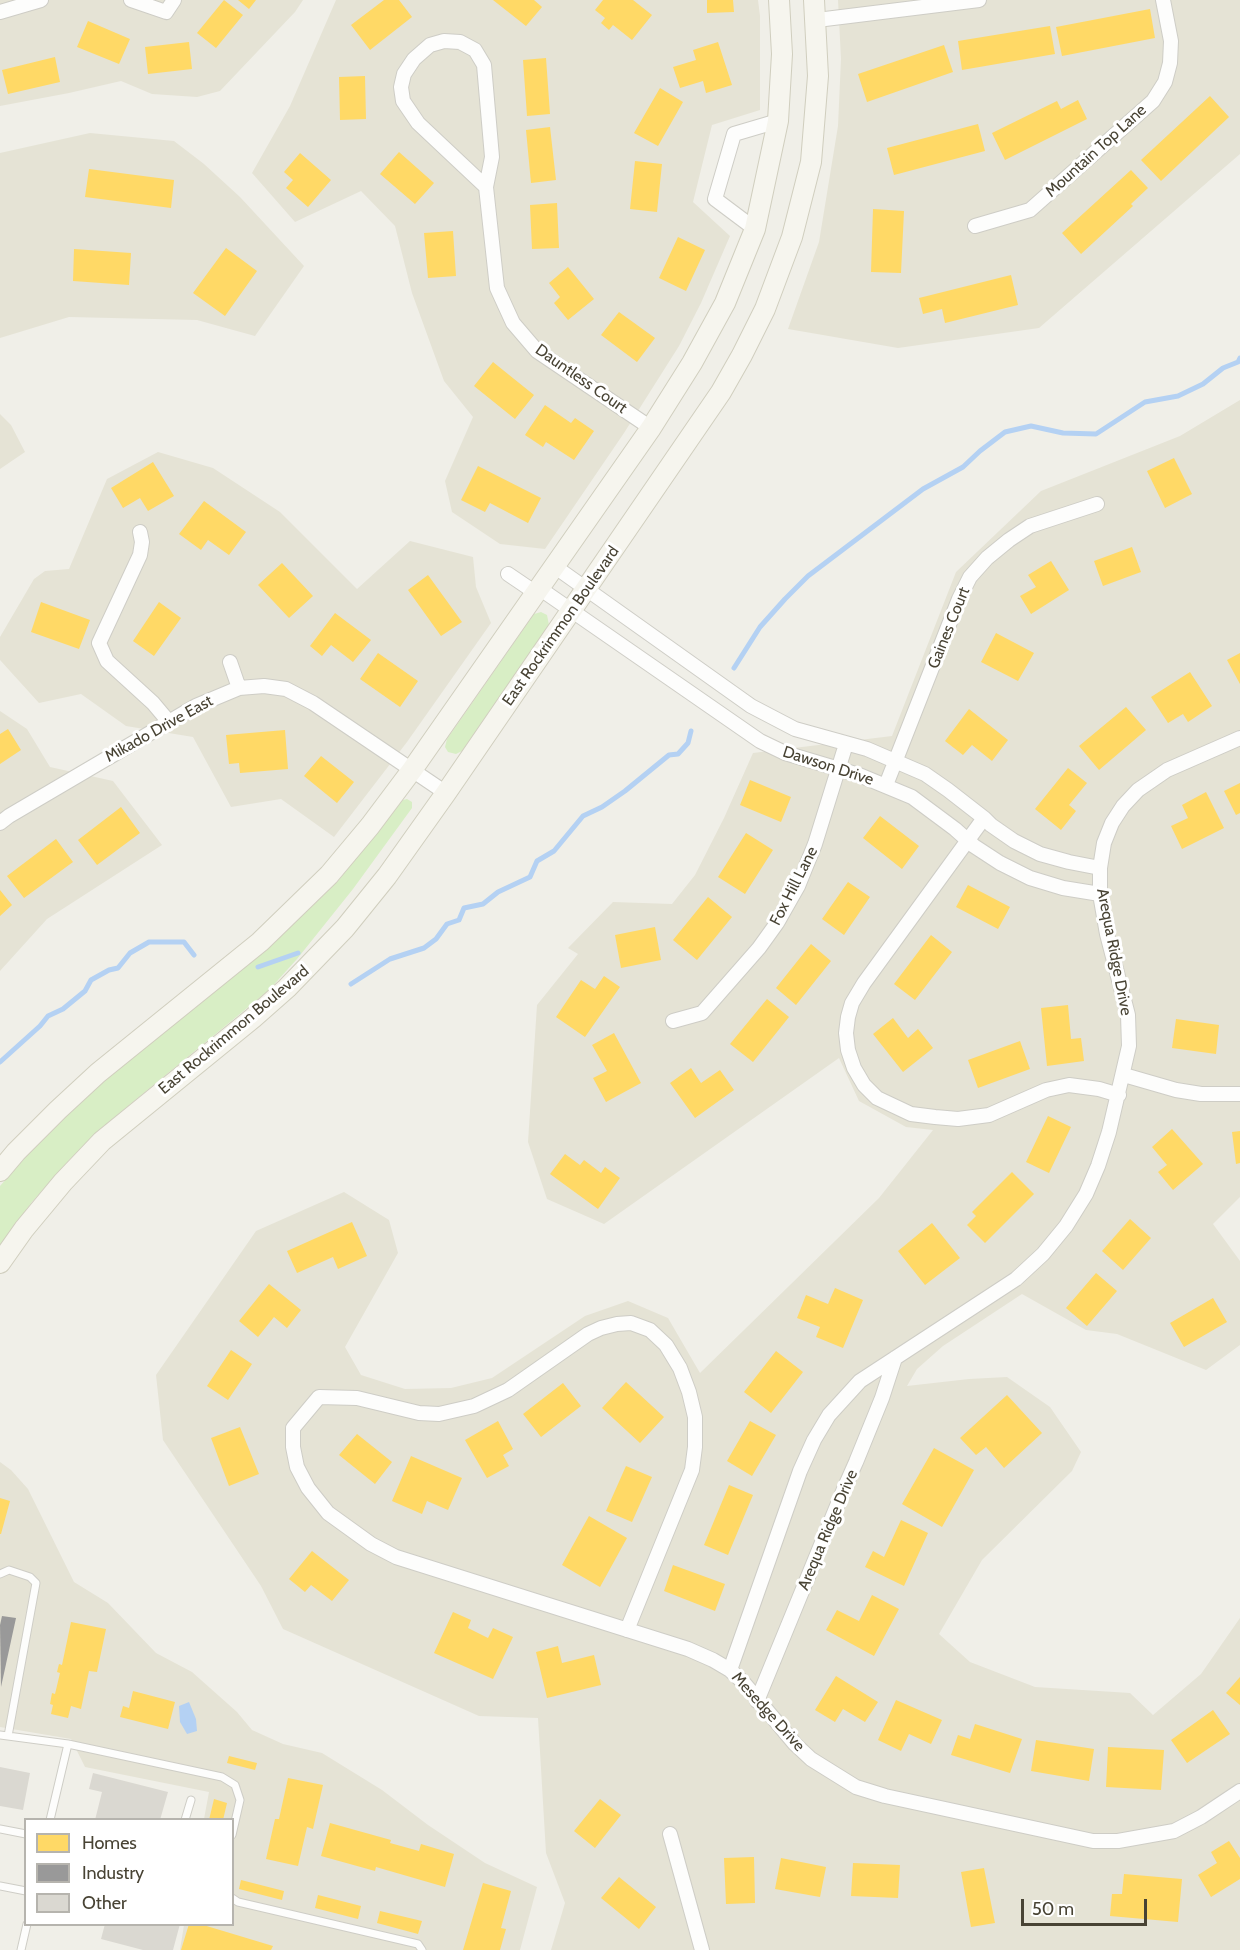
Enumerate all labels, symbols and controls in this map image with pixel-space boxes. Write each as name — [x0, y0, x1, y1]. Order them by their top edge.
street label: Mountain Top Lane — [1042, 101, 1150, 201]
street label: Dauntless Court — [531, 340, 631, 418]
street label: East Rockrimmon Boulevard — [499, 543, 623, 709]
street label: Gaines Court — [924, 584, 974, 672]
street label: Mikado Drive East — [102, 691, 216, 767]
street label: Dawson Drive — [780, 742, 876, 790]
street label: Fox Hill Lane — [766, 843, 822, 929]
street label: Arequa Ridge Drive — [1092, 887, 1136, 1017]
street label: East Rockrimmon Boulevard — [155, 961, 313, 1099]
street label: Arequa Ridge Drive — [794, 1467, 862, 1593]
street label: Mesedge Drive — [727, 1668, 809, 1756]
legend — [24, 1818, 234, 1926]
text: Homes — [82, 1832, 137, 1854]
text: Industry — [82, 1862, 144, 1884]
scale bar — [1024, 1887, 1150, 1925]
text: Other — [82, 1892, 127, 1914]
text: 50 m — [1032, 1898, 1074, 1920]

